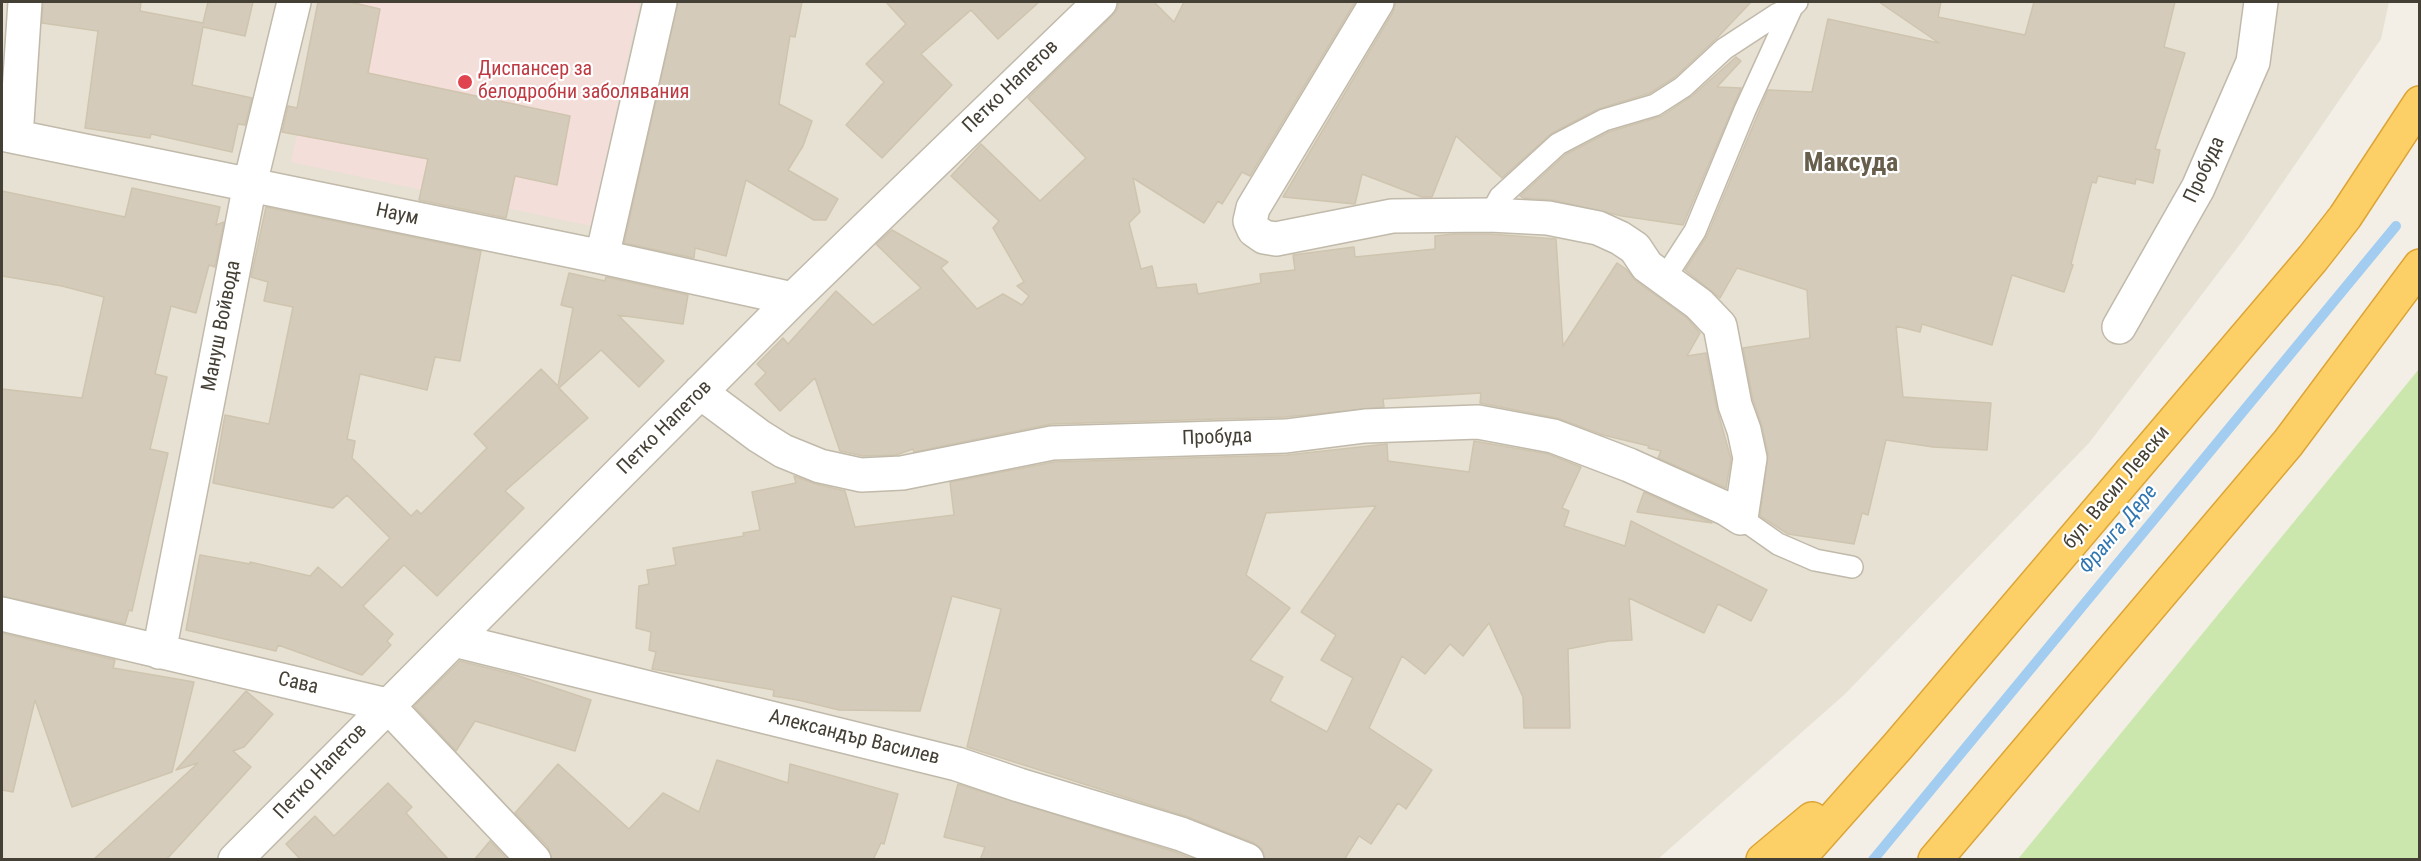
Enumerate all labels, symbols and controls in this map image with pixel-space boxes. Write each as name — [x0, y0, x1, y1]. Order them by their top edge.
street label: Петко Напетов — [958, 35, 1064, 139]
place label: Диспансер за белодробни заболявания — [478, 58, 689, 105]
marker: Диспансер за белодробни заболявания — [456, 73, 474, 91]
street label: Прoбудa — [2179, 133, 2231, 207]
district label: Максуда — [1804, 148, 1898, 180]
street label: Наум — [373, 199, 421, 231]
street label: Mануш Войвода — [198, 259, 246, 393]
street label: Петко Напетов — [613, 376, 717, 480]
street label: бул. Васил Левски — [2059, 422, 2175, 554]
street label: Прoбудa — [1182, 425, 1252, 451]
water label: Франга Дере — [2074, 480, 2164, 580]
street label: Сава — [276, 668, 320, 700]
street label: Александър Василев — [766, 705, 942, 771]
street label: Петко Напетов — [269, 719, 373, 825]

